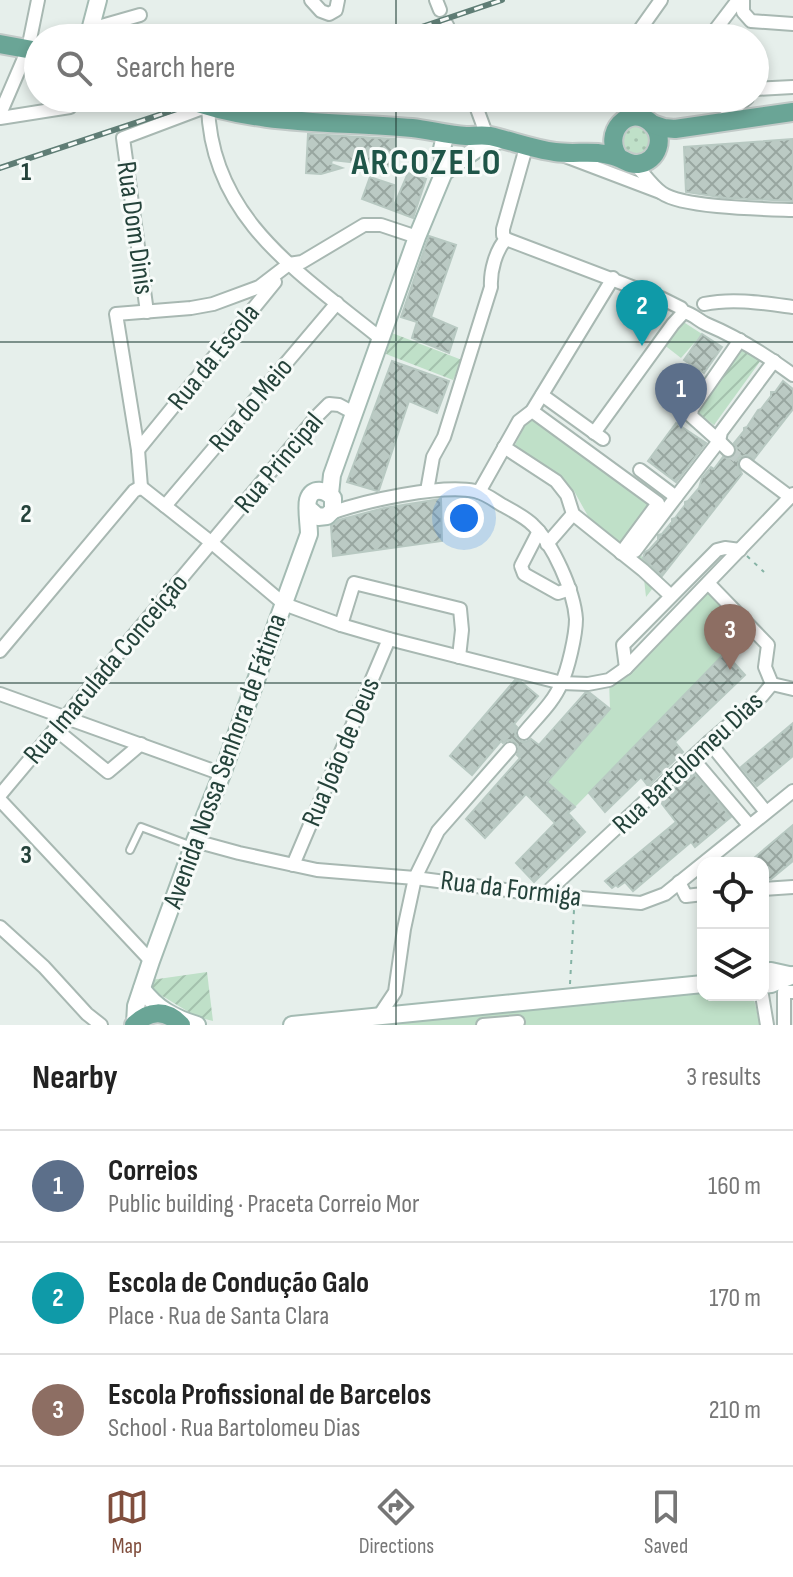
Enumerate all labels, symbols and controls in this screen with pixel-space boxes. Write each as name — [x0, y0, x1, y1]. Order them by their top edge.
search box — [24, 24, 769, 112]
icon: search — [52, 46, 96, 90]
text: Search here — [116, 50, 235, 86]
district label: ARCOZELO — [350, 142, 503, 185]
text: 1 — [21, 157, 31, 188]
street label: Rua Dom Dinis — [109, 159, 161, 297]
pin: 2 — [616, 280, 668, 346]
street label: Rua da Escola — [161, 297, 267, 417]
street label: Rua do Meio — [202, 351, 300, 459]
pin: 1 — [655, 363, 707, 429]
street label: Rua Principal — [228, 406, 330, 520]
your location — [444, 498, 484, 538]
text: 2 — [20, 499, 32, 530]
street label: Rua Imaculada Conceição — [17, 567, 195, 771]
pin: 3 — [704, 604, 756, 670]
street label: Avenida Nossa Senhora de Fátima — [156, 609, 294, 914]
street label: Rua João de Deus — [295, 673, 387, 831]
street label: Rua Bartolomeu Dias — [606, 685, 770, 841]
text: 3 — [20, 840, 32, 871]
map controls — [697, 857, 769, 1001]
button: locate — [697, 857, 769, 929]
street label: Rua da Formiga — [439, 864, 583, 914]
button: layers — [697, 929, 769, 1001]
text: Nearby — [32, 1057, 118, 1098]
text: 3 results — [686, 1062, 761, 1093]
text: Correios — [108, 1153, 198, 1189]
text: 1 — [53, 1171, 63, 1202]
text: 160 m — [708, 1171, 761, 1202]
text: Public building · Praceta Correio Mor — [108, 1189, 420, 1220]
text: Escola de Condução Galo — [108, 1265, 369, 1301]
text: 2 — [52, 1283, 64, 1314]
text: 170 m — [709, 1283, 761, 1314]
text: Place · Rua de Santa Clara — [108, 1301, 329, 1332]
text: Escola Profissional de Barcelos — [108, 1377, 431, 1413]
text: 3 — [52, 1395, 64, 1426]
text: 210 m — [709, 1395, 761, 1426]
text: School · Rua Bartolomeu Dias — [108, 1413, 360, 1444]
tab: Map — [105, 1485, 149, 1560]
tab: Directions — [359, 1485, 434, 1560]
tab: Saved — [644, 1485, 688, 1560]

